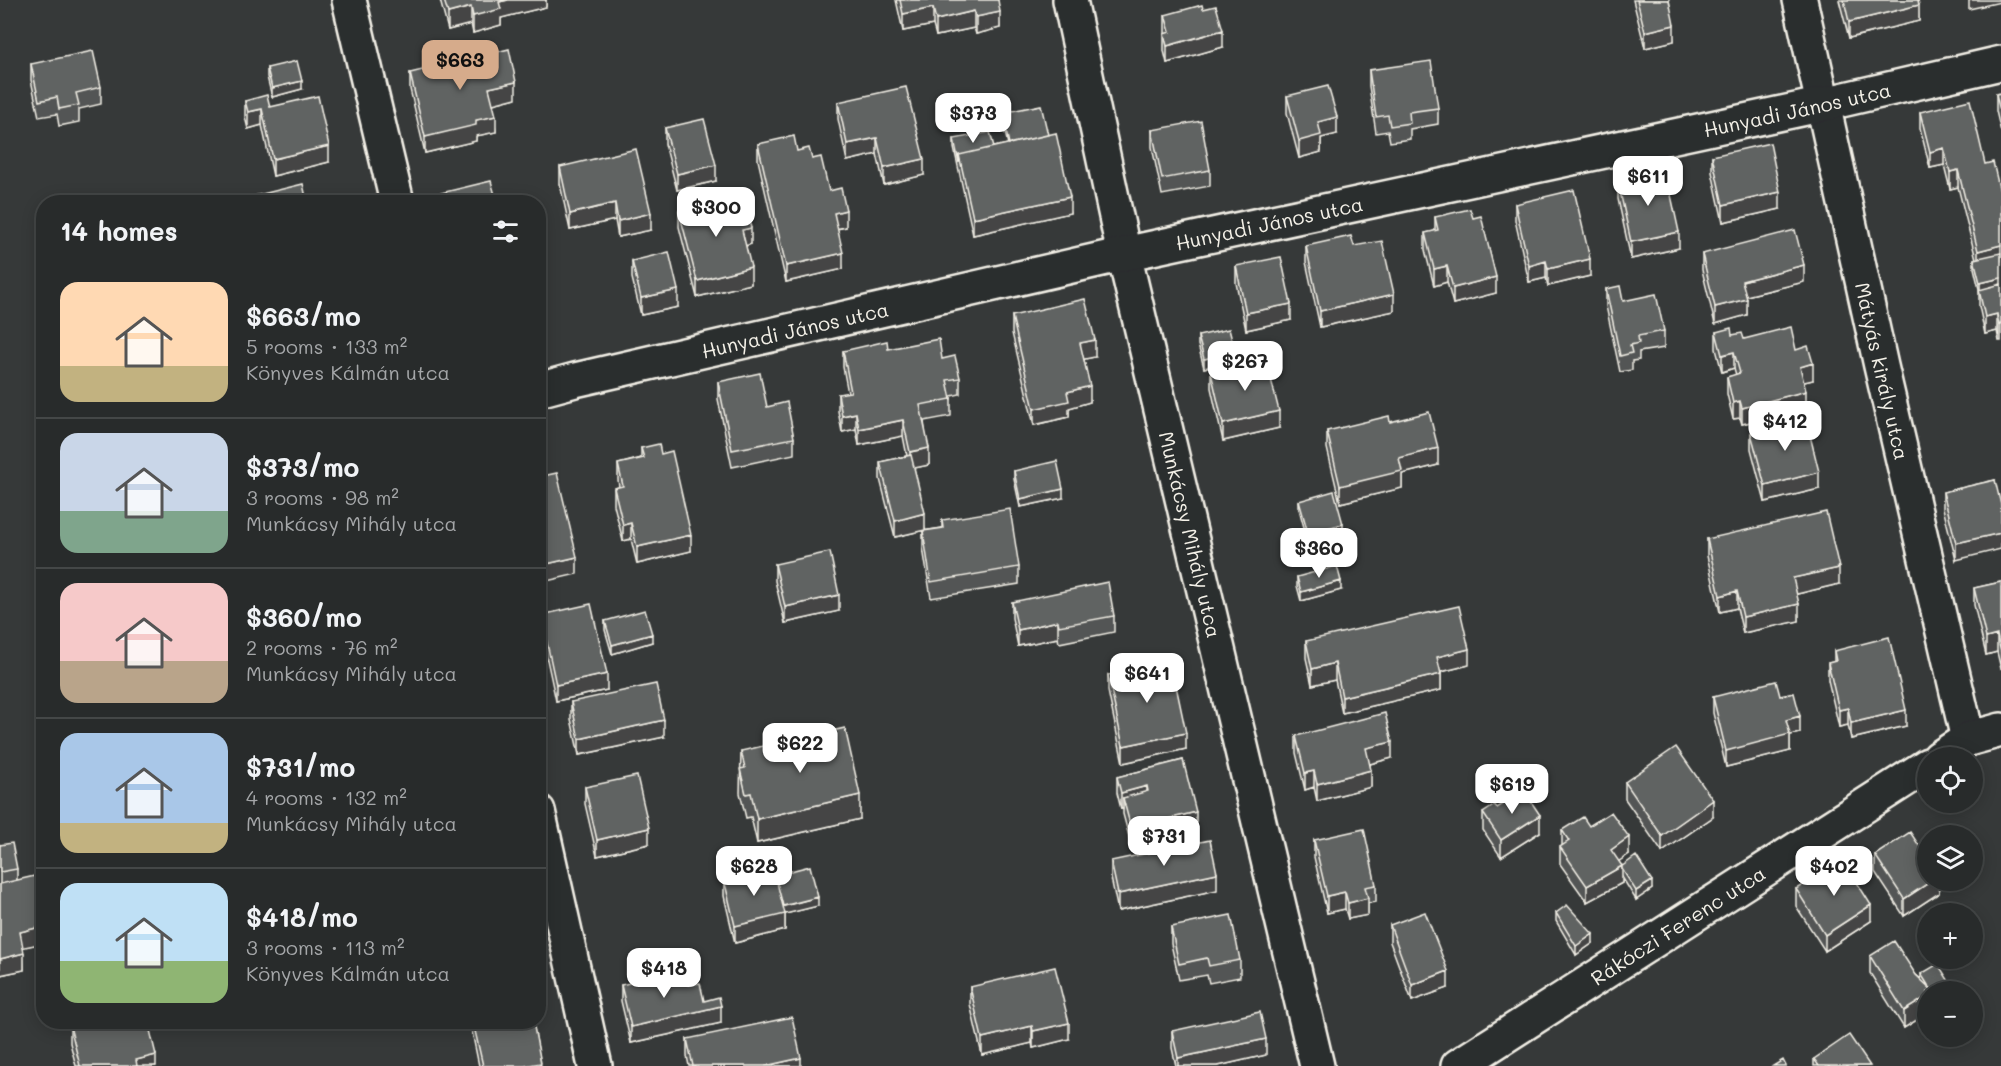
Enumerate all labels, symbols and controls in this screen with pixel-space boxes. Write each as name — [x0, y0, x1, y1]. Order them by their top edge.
pin: $663 — [424, 40, 496, 91]
text: $663 — [436, 46, 484, 72]
street label: Hunyadi János utca — [1701, 76, 1893, 142]
pin: $373 — [937, 93, 1009, 144]
text: $373 — [949, 99, 997, 125]
pin: $611 — [1612, 156, 1684, 207]
text: $611 — [1627, 162, 1669, 188]
pin: $300 — [680, 187, 752, 238]
street label: Hunyadi János utca — [1173, 190, 1365, 256]
text: $300 — [691, 193, 741, 219]
text: 14 homes — [60, 214, 178, 248]
icon: filters — [489, 215, 522, 248]
street label: Mátyás király utca — [1850, 280, 1915, 462]
street label: Hunyadi János utca — [699, 295, 891, 364]
text: $663/mo — [246, 299, 361, 333]
icon: home — [108, 306, 180, 378]
text: 5 rooms · 133 m² — [246, 333, 407, 359]
pin: $267 — [1209, 341, 1281, 392]
text: $267 — [1222, 347, 1268, 373]
text: Könyves Kálmán utca — [246, 359, 450, 385]
pin: $412 — [1749, 401, 1821, 452]
text: $412 — [1762, 407, 1808, 433]
street label: Munkácsy Mihály utca — [1154, 429, 1228, 640]
text: $373/mo — [246, 450, 359, 484]
icon: home — [108, 457, 180, 529]
text: 3 rooms · 98 m² — [246, 484, 399, 510]
text: Munkácsy Mihály utca — [246, 510, 457, 536]
pin: $360 — [1283, 528, 1355, 579]
text: $360 — [1294, 534, 1344, 560]
text: $360/mo — [246, 600, 362, 634]
icon: home — [108, 607, 180, 679]
text: 2 rooms · 76 m² — [246, 634, 398, 660]
pin: $641 — [1111, 653, 1183, 704]
text: $641 — [1124, 659, 1170, 685]
text: Munkácsy Mihály utca — [246, 660, 457, 686]
pin: $622 — [764, 723, 836, 774]
text: $622 — [777, 729, 823, 755]
map controls — [1917, 747, 1983, 1047]
button: locate — [1917, 747, 1983, 813]
text: $731/mo — [246, 750, 355, 784]
icon: home — [108, 757, 180, 829]
pin: $619 — [1476, 764, 1548, 815]
text: $619 — [1489, 770, 1535, 796]
text: 4 rooms · 132 m² — [246, 784, 407, 810]
text: Munkácsy Mihály utca — [246, 810, 457, 836]
pin: $731 — [1128, 816, 1200, 867]
text: $731 — [1142, 822, 1186, 848]
button: layers — [1917, 825, 1983, 891]
pin: $628 — [718, 846, 790, 897]
pin: $402 — [1798, 846, 1870, 897]
text: $628 — [730, 852, 778, 878]
text: $402 — [1809, 852, 1859, 878]
street label: Rákóczi Ferenc utca — [1586, 860, 1770, 991]
text: $418/mo — [246, 900, 358, 934]
button: + — [1917, 903, 1983, 969]
icon: home — [108, 907, 180, 979]
text: 3 rooms · 113 m² — [246, 934, 405, 960]
pin: $418 — [628, 948, 700, 999]
text: $418 — [641, 954, 687, 980]
text: Könyves Kálmán utca — [246, 960, 450, 986]
button: − — [1917, 981, 1983, 1047]

